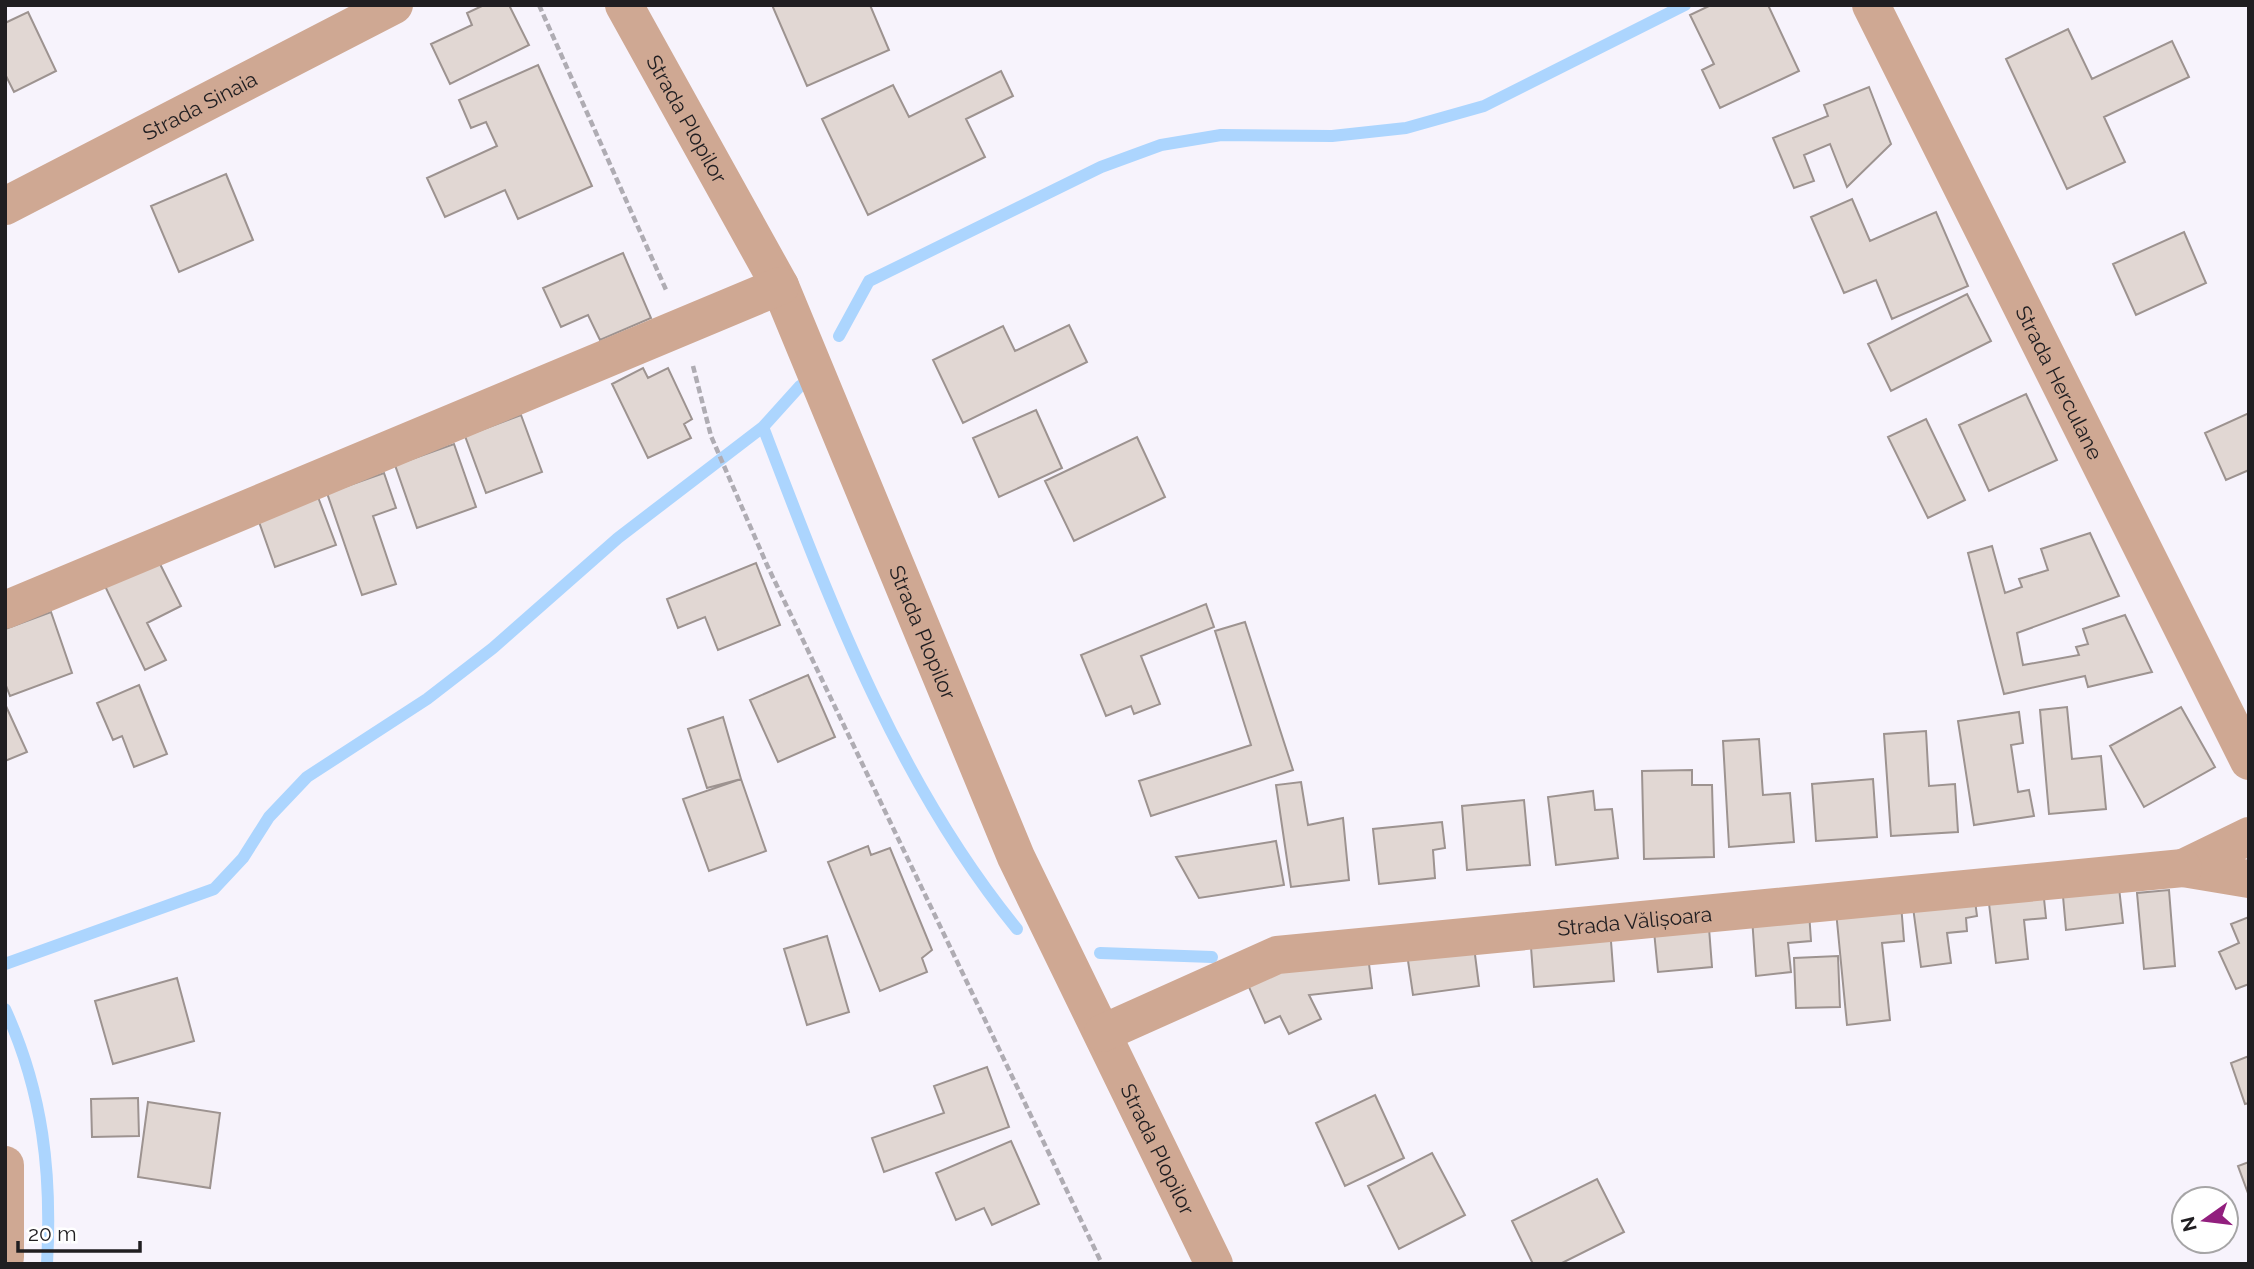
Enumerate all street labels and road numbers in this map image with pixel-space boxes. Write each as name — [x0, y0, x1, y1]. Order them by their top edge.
street label: Strada Plopilor — [642, 50, 733, 188]
street label: Strada Sinaia — [138, 66, 261, 145]
street label: Strada Herculane — [2011, 301, 2109, 463]
street label: Strada Plopilor — [884, 561, 962, 703]
street label: Strada Vălișoara — [1556, 901, 1713, 941]
street label: Strada Plopilor — [1116, 1079, 1201, 1219]

